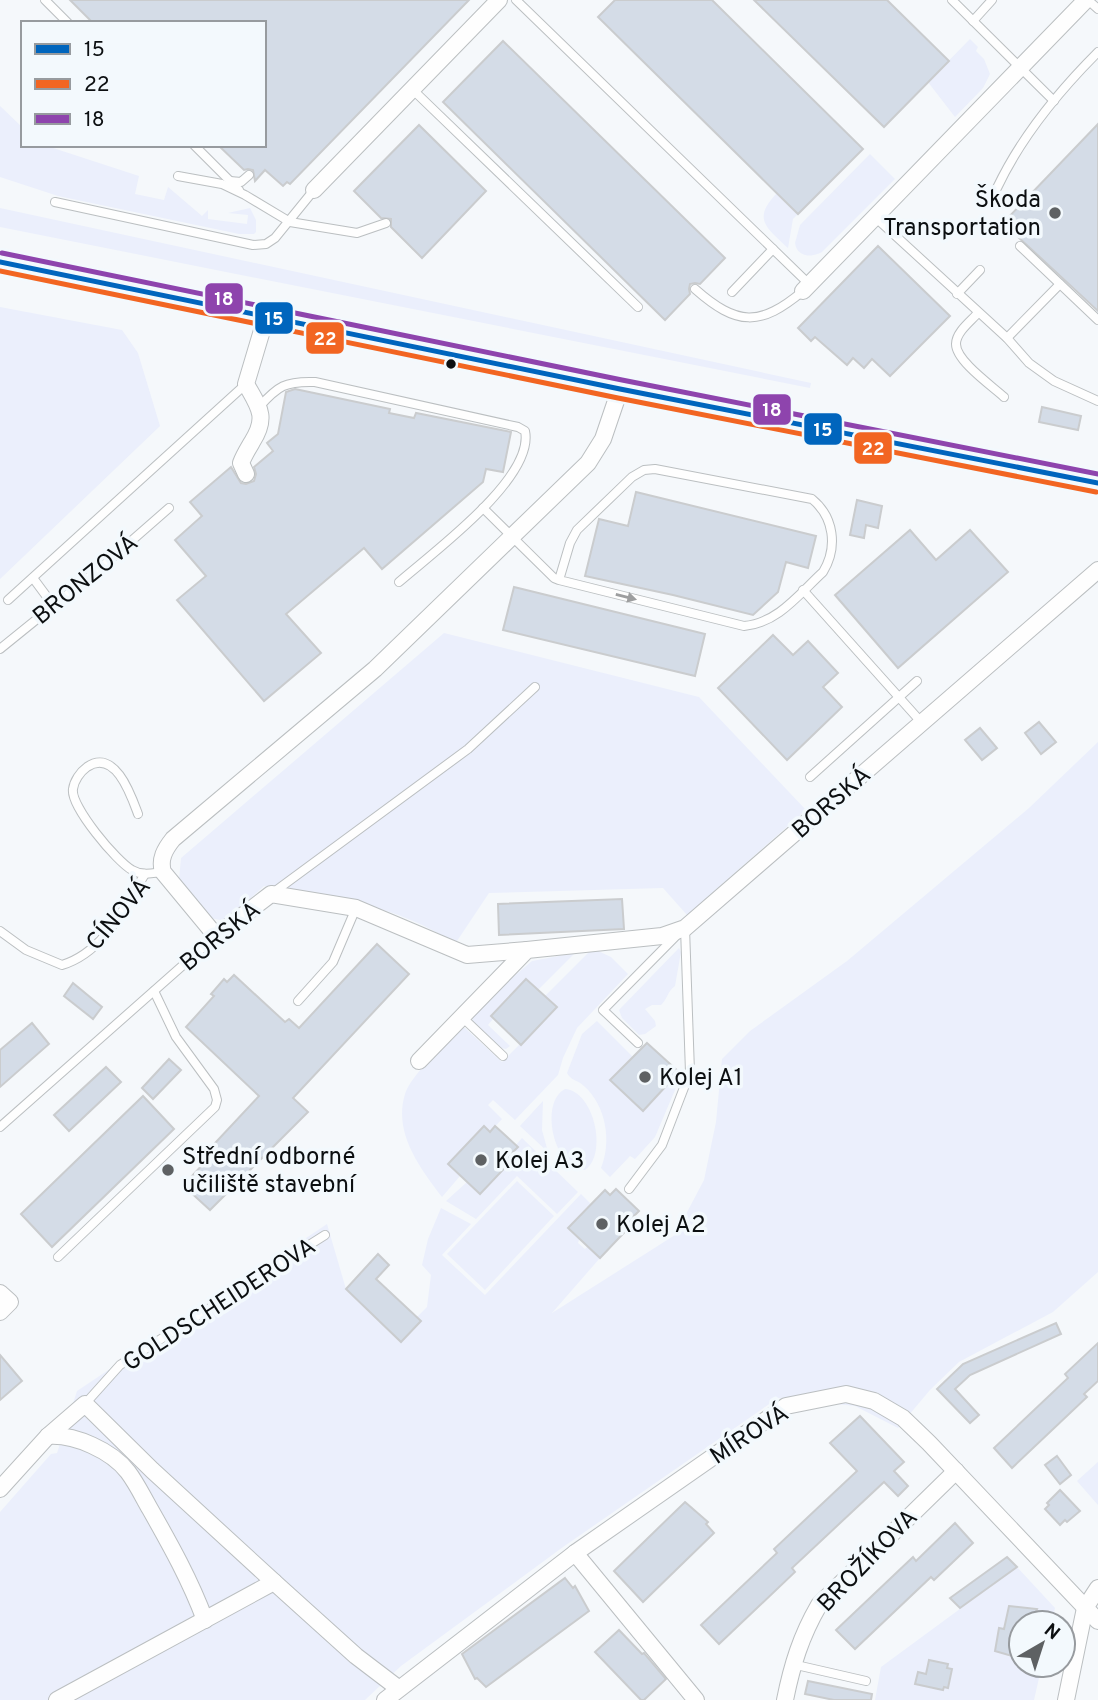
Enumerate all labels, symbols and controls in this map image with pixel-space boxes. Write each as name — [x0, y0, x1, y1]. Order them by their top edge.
legend — [21, 21, 266, 147]
text: 15 — [84, 37, 105, 64]
text: 22 — [84, 72, 110, 99]
text: 18 — [84, 107, 105, 134]
place label: Škoda Transportation — [883, 184, 1041, 244]
marker: Škoda Transportation — [1047, 205, 1063, 221]
line badge: 18 — [204, 282, 244, 315]
text: 18 — [214, 288, 234, 312]
line badge: 15 — [254, 301, 294, 335]
text: 15 — [264, 308, 284, 332]
line badge: 22 — [305, 321, 345, 355]
text: 22 — [313, 328, 337, 352]
unlabelled marker — [444, 357, 458, 371]
line badge: 18 — [752, 393, 792, 426]
text: 18 — [762, 399, 782, 423]
line badge: 15 — [803, 412, 843, 446]
text: 15 — [813, 419, 833, 443]
line badge: 22 — [853, 431, 893, 465]
text: 22 — [861, 438, 885, 462]
street label: BRONZOVÁ — [26, 527, 145, 632]
one-way arrow — [615, 592, 637, 603]
street label: BORSKÁ — [785, 760, 878, 846]
street label: CÍNOVÁ — [79, 872, 158, 957]
street label: BORSKÁ — [174, 894, 268, 979]
place label: Kolej A1 — [659, 1064, 743, 1094]
marker: Kolej A1 — [637, 1069, 653, 1085]
place label: Střední odborné učiliště stavební — [182, 1143, 357, 1201]
place label: Kolej A3 — [495, 1147, 584, 1177]
marker: Kolej A3 — [473, 1152, 489, 1168]
marker: Střední odborné učiliště stavební — [160, 1162, 176, 1178]
place label: Kolej A2 — [616, 1211, 706, 1241]
marker: Kolej A2 — [594, 1216, 610, 1232]
street label: GOLDSCHEIDEROVA — [118, 1232, 322, 1379]
street label: MÍROVÁ — [704, 1397, 795, 1472]
street label: BROŽÍKOVA — [810, 1502, 925, 1619]
north arrow — [1007, 1609, 1077, 1679]
text: N — [1039, 1619, 1064, 1646]

